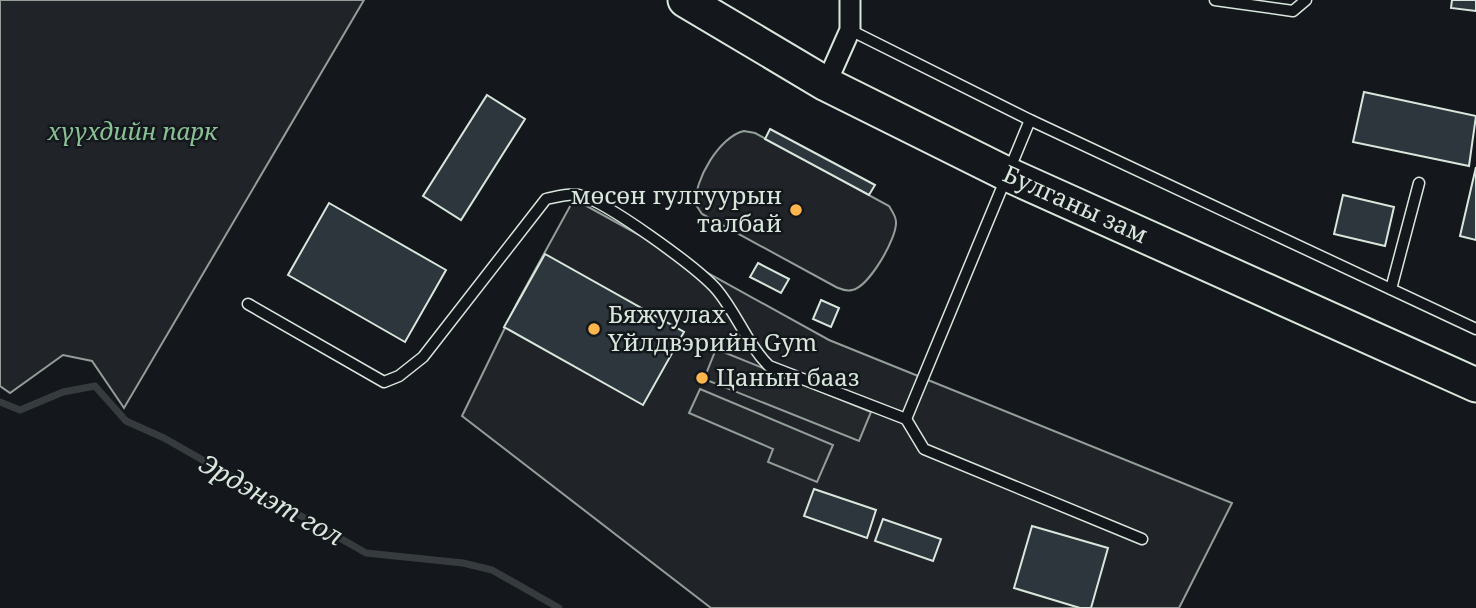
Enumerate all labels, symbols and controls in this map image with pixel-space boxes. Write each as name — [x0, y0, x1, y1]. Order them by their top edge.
park label: хүүхдийн парк — [47, 114, 219, 147]
street label: Булганы зам — [998, 156, 1153, 250]
place label: мөсөн гулгуурын талбай — [571, 178, 782, 239]
marker: мөсөн гулгуурын талбай — [788, 202, 804, 218]
place label: Бяжуулах Үйлдвэрийн Gym — [607, 297, 818, 358]
marker: Бяжуулах Үйлдвэрийн Gym — [586, 321, 602, 337]
place label: Цанын бааз — [716, 360, 859, 393]
marker: Цанын бааз — [694, 370, 710, 386]
water label: Эрдэнэт гол — [193, 445, 350, 554]

